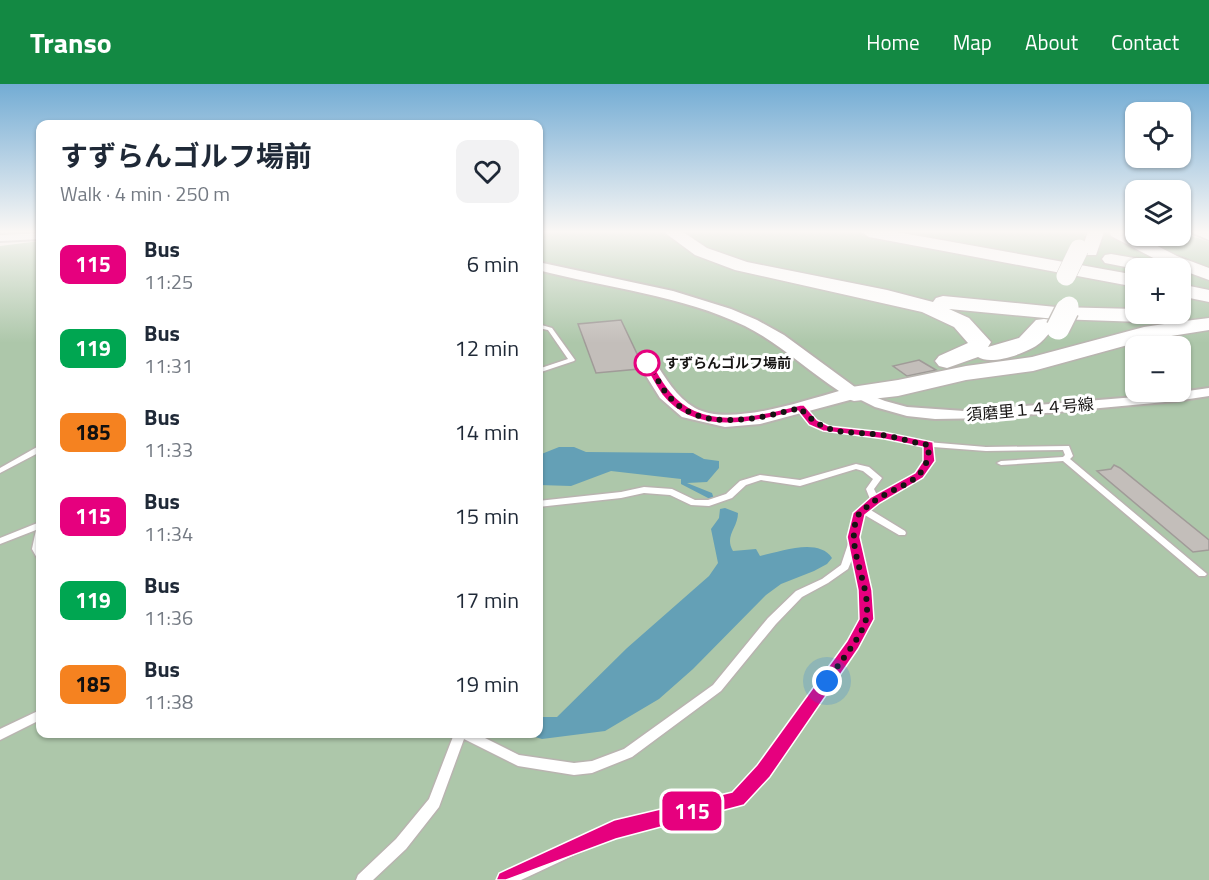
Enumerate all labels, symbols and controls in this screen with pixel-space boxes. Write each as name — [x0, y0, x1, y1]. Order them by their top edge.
text: Transo — [30, 21, 112, 64]
text: Home — [866, 26, 920, 58]
text: Map — [953, 26, 992, 58]
text: About — [1025, 26, 1078, 58]
text: Contact — [1111, 26, 1179, 58]
map controls — [1125, 102, 1191, 402]
button: locate — [1125, 102, 1191, 168]
text: すずらんゴルフ場前 — [60, 134, 312, 177]
button: heart — [456, 140, 519, 203]
text: Walk · 4 min · 250 m — [60, 178, 230, 209]
button: layers — [1125, 180, 1191, 246]
text: Bus — [144, 232, 180, 266]
text: 6 min — [467, 247, 519, 281]
text: 115 — [75, 248, 111, 280]
button: + — [1125, 258, 1191, 324]
text: 11:25 — [144, 266, 193, 297]
text: Bus — [144, 316, 180, 350]
text: 12 min — [454, 331, 519, 365]
text: 119 — [75, 332, 111, 364]
button: − — [1125, 336, 1191, 402]
text: 11:31 — [144, 350, 193, 381]
marker: すずらんゴルフ場前 — [634, 350, 660, 376]
place label: すずらんゴルフ場前 — [665, 352, 791, 373]
street label: 須磨里１４４号線 — [965, 391, 1095, 427]
text: Bus — [144, 400, 180, 434]
text: 14 min — [454, 415, 519, 449]
text: 185 — [75, 416, 111, 448]
text: 11:33 — [144, 434, 193, 465]
text: Bus — [144, 484, 180, 518]
text: 15 min — [454, 499, 519, 533]
text: 115 — [75, 500, 111, 532]
text: 11:34 — [144, 518, 193, 549]
text: Bus — [144, 568, 180, 602]
text: 17 min — [454, 583, 519, 617]
text: 119 — [75, 584, 111, 616]
text: 11:36 — [144, 602, 193, 633]
text: Bus — [144, 652, 180, 686]
your location — [812, 666, 842, 696]
text: 19 min — [454, 667, 519, 701]
text: 185 — [75, 668, 111, 700]
text: 11:38 — [144, 686, 193, 717]
line badge: 115 — [658, 792, 726, 830]
text: 115 — [674, 795, 710, 827]

